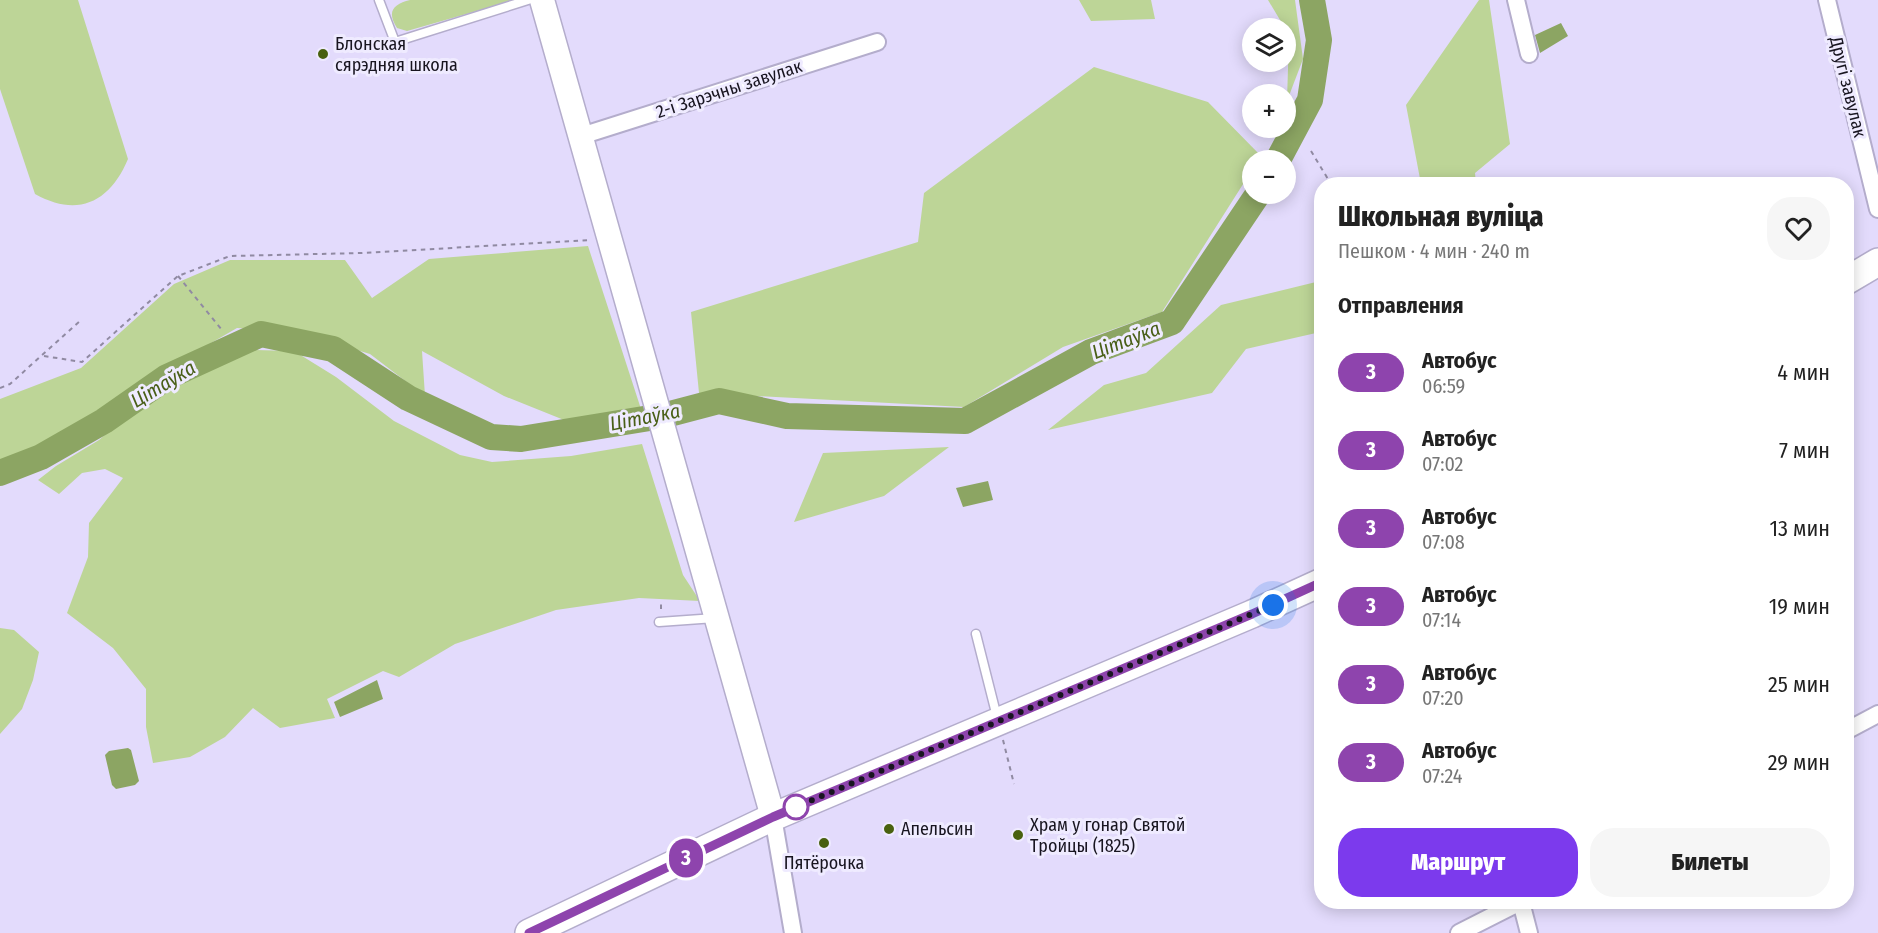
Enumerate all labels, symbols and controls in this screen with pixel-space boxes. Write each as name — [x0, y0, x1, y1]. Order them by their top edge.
map controls — [1242, 18, 1296, 204]
button: layers — [1242, 18, 1296, 72]
place label: Блонская сярэдняя школа — [335, 33, 458, 76]
street label: Другі завулак — [1825, 33, 1871, 140]
marker: Блонская сярэдняя школа — [316, 47, 330, 61]
street label: 2-і Зарэчны завулак — [653, 55, 805, 123]
button: + — [1242, 84, 1296, 138]
button: − — [1242, 150, 1296, 204]
button: heart — [1767, 197, 1830, 260]
text: Школьная вуліца — [1338, 200, 1543, 233]
text: Пешком · 4 мин · 240 m — [1338, 239, 1530, 263]
text: Отправления — [1338, 292, 1464, 319]
water label: Цітаўка — [1088, 316, 1164, 364]
text: Автобус — [1422, 347, 1497, 374]
water label: Цітаўка — [126, 355, 200, 413]
text: 3 — [1366, 359, 1376, 385]
text: 4 мин — [1777, 359, 1830, 386]
text: 06:59 — [1422, 374, 1465, 398]
water label: Цітаўка — [608, 398, 682, 436]
text: Автобус — [1422, 425, 1497, 452]
text: 3 — [1366, 437, 1376, 463]
text: 7 мин — [1779, 437, 1830, 464]
text: 07:02 — [1422, 452, 1463, 476]
text: Автобус — [1422, 503, 1497, 530]
text: 3 — [1366, 515, 1376, 541]
text: 13 мин — [1769, 515, 1830, 542]
text: 07:08 — [1422, 530, 1465, 554]
text: Автобус — [1422, 581, 1497, 608]
your location — [1258, 590, 1288, 620]
text: 3 — [1366, 593, 1376, 619]
text: 19 мин — [1769, 593, 1830, 620]
text: 07:14 — [1422, 608, 1461, 632]
text: Автобус — [1422, 659, 1497, 686]
text: 3 — [1366, 671, 1376, 697]
text: 25 мин — [1768, 671, 1830, 698]
text: 07:20 — [1422, 686, 1464, 710]
text: Автобус — [1422, 737, 1497, 764]
text: 3 — [1366, 749, 1376, 775]
text: 29 мин — [1768, 749, 1830, 776]
text: 07:24 — [1422, 764, 1463, 788]
unlabelled marker — [783, 794, 809, 820]
place label: Храм у гонар Святой Тройцы (1825) — [1030, 814, 1185, 857]
place label: Апельсин — [901, 818, 973, 840]
marker: Апельсин — [882, 822, 896, 836]
marker: Храм у гонар Святой Тройцы (1825) — [1011, 828, 1025, 842]
button: Маршрут — [1338, 828, 1578, 897]
button: Билеты — [1590, 828, 1830, 897]
marker: Пятёрочка — [817, 836, 831, 850]
line badge: 3 — [666, 838, 706, 878]
text: 3 — [681, 845, 691, 871]
place label: Пятёрочка — [784, 852, 864, 874]

